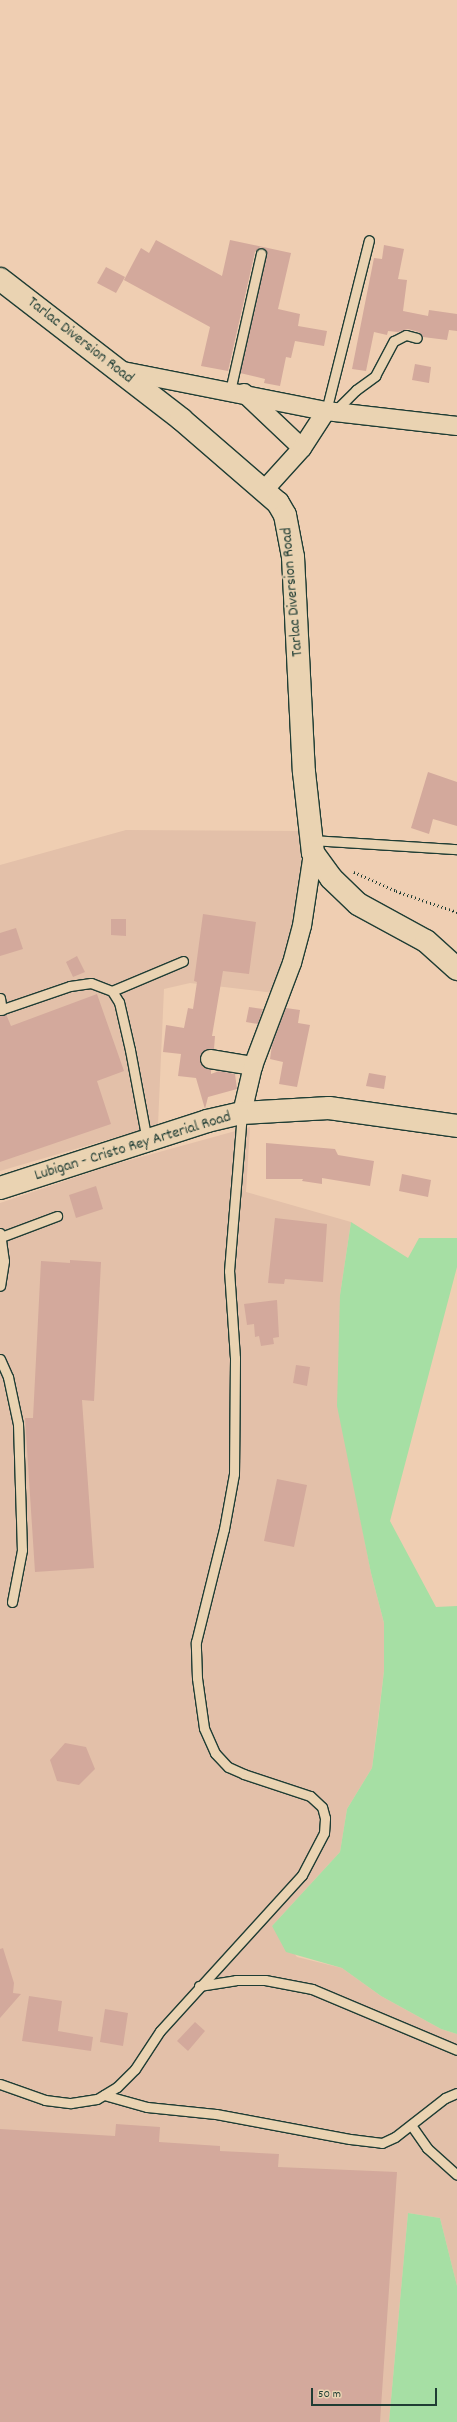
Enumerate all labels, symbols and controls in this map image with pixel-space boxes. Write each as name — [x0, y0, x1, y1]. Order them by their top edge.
street label: Tarlac Diversion Road — [23, 293, 137, 389]
street label: Tarlac Diversion Road — [278, 526, 308, 658]
street label: Lubigan - Cristo Rey Arterial Road — [32, 1108, 234, 1186]
scale bar — [313, 2380, 439, 2406]
text: 50 m — [318, 2386, 341, 2403]

